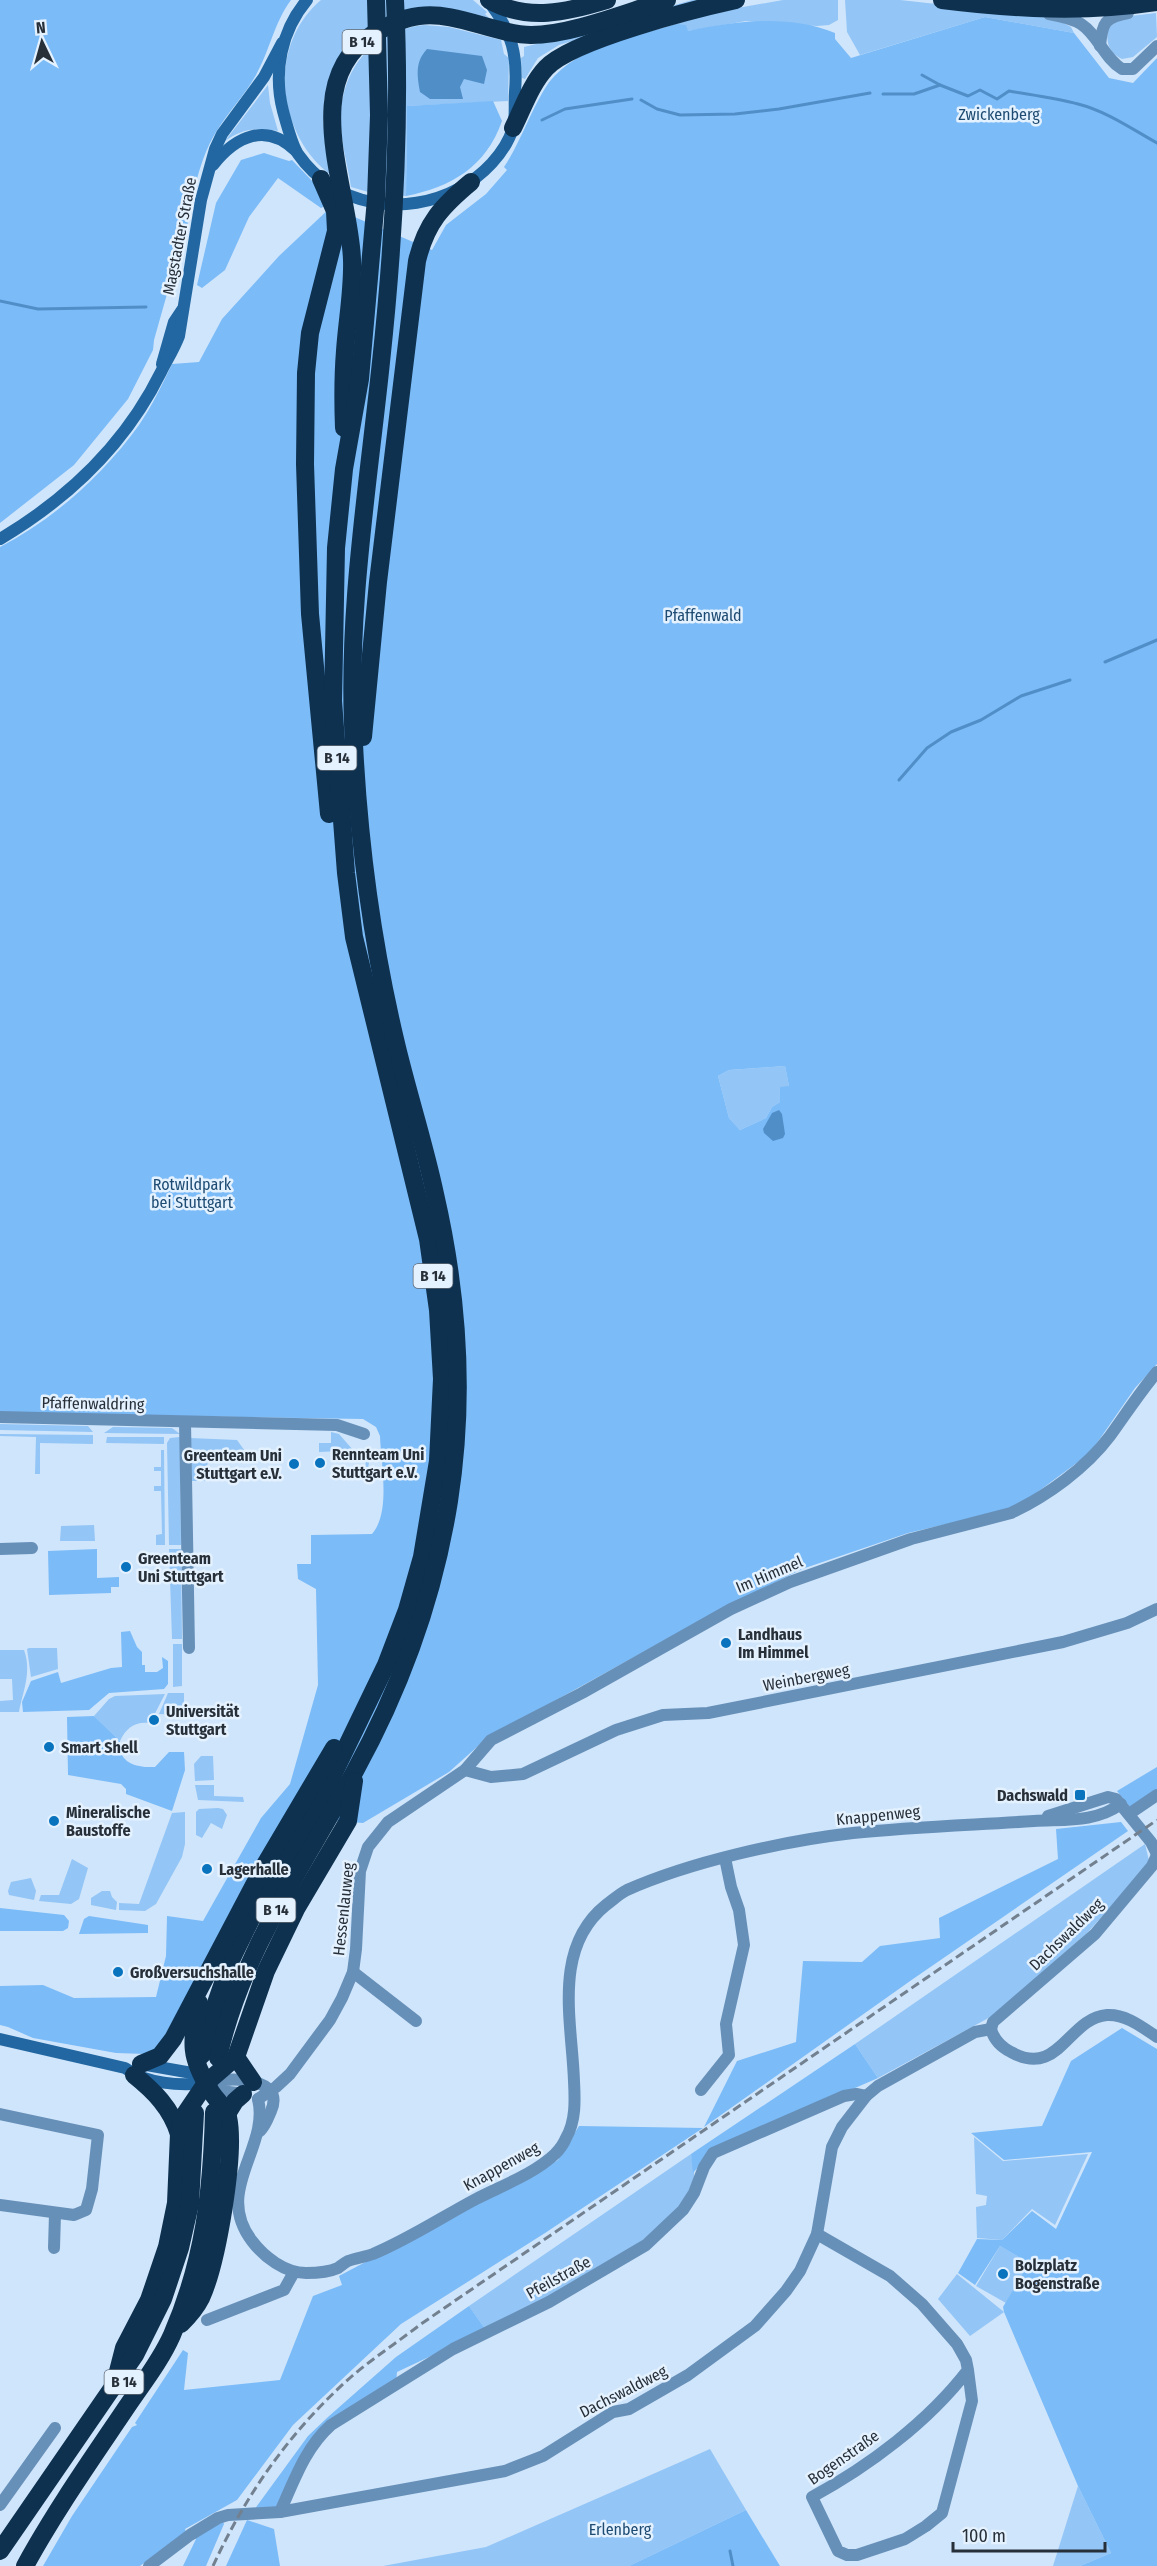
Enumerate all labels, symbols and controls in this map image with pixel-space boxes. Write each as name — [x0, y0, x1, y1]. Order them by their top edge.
north arrow — [12, 12, 72, 72]
text: N — [35, 18, 46, 37]
road number: B 14 — [342, 30, 382, 54]
park label: Zwickenberg — [958, 105, 1040, 124]
street label: Magstadter Straße — [159, 175, 200, 297]
park label: Pfaffenwald — [664, 606, 742, 625]
road number: B 14 — [318, 746, 356, 770]
park label: Rotwildpark bei Stuttgart — [151, 1175, 234, 1212]
road number: B 14 — [414, 1264, 452, 1288]
street label: Pfaffenwaldring — [41, 1393, 145, 1414]
place label: Rennteam Uni Stuttgart e.V. — [332, 1445, 424, 1482]
place label: Greenteam Uni Stuttgart e.V. — [184, 1446, 282, 1483]
marker: Rennteam Uni Stuttgart e.V. — [313, 1456, 327, 1470]
marker: Greenteam Uni Stuttgart e.V. — [287, 1457, 301, 1471]
place label: Greenteam Uni Stuttgart — [138, 1549, 224, 1586]
street label: Im Himmel — [733, 1552, 805, 1597]
marker: Greenteam Uni Stuttgart — [119, 1560, 133, 1574]
place label: Landhaus Im Himmel — [738, 1625, 809, 1662]
marker: Landhaus Im Himmel — [719, 1636, 733, 1650]
street label: Weinbergweg — [761, 1660, 851, 1695]
place label: Universität Stuttgart — [166, 1702, 240, 1739]
marker: Universität Stuttgart — [147, 1713, 161, 1727]
place label: Smart Shell — [61, 1738, 138, 1757]
marker: Smart Shell — [42, 1740, 56, 1754]
place label: Dachswald — [997, 1786, 1068, 1805]
marker: Dachswald — [1073, 1788, 1087, 1802]
street label: Knappenweg — [835, 1802, 921, 1829]
place label: Mineralische Baustoffe — [66, 1803, 150, 1840]
marker: Mineralische Baustoffe — [47, 1814, 61, 1828]
place label: Lagerhalle — [219, 1860, 289, 1879]
street label: Hessenlauweg — [329, 1861, 358, 1957]
marker: Lagerhalle — [200, 1862, 214, 1876]
street label: Dachswaldweg — [1025, 1894, 1108, 1974]
road number: B 14 — [256, 1898, 296, 1922]
place label: Großversuchshalle — [130, 1963, 254, 1982]
marker: Großversuchshalle — [111, 1965, 125, 1979]
street label: Knappenweg — [460, 2138, 543, 2195]
street label: Pfeilstraße — [523, 2252, 594, 2303]
place label: Bolzplatz Bogenstraße — [1015, 2256, 1100, 2293]
marker: Bolzplatz Bogenstraße — [996, 2267, 1010, 2281]
street label: Dachswaldweg — [576, 2361, 671, 2422]
road number: B 14 — [104, 2370, 144, 2394]
street label: Bogenstraße — [804, 2426, 882, 2489]
scale bar — [953, 2515, 1104, 2553]
park label: Erlenberg — [589, 2520, 652, 2539]
text: 100 m — [962, 2525, 1006, 2547]

